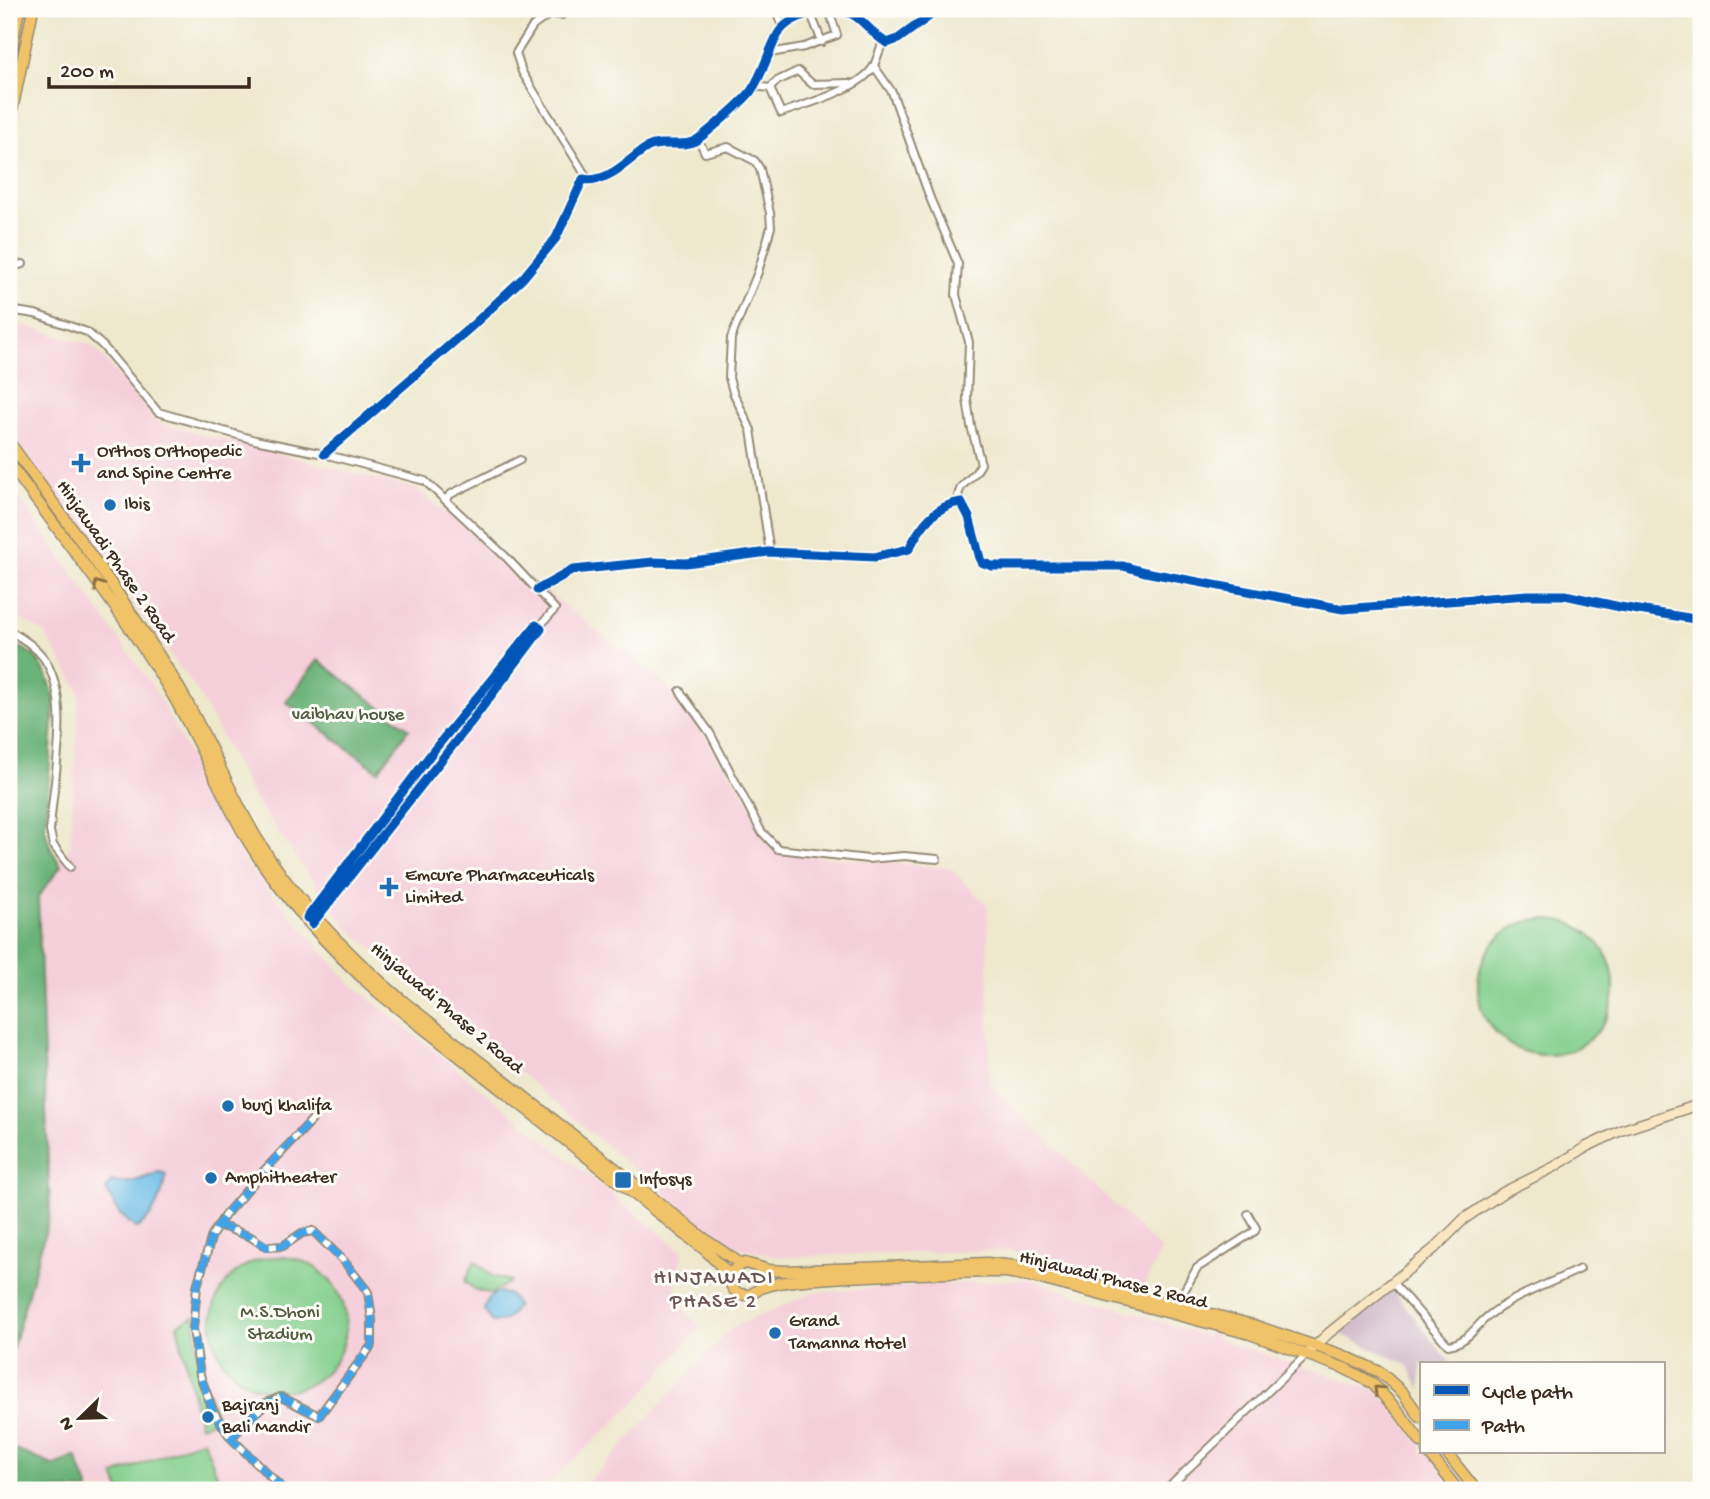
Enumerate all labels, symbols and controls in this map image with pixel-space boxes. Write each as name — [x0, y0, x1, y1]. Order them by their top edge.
scale bar — [49, 46, 248, 90]
text: 200 m — [60, 61, 114, 86]
place label: Orthos Orthopedic and Spine Centre — [97, 441, 242, 486]
marker: Orthos Orthopedic and Spine Centre — [71, 453, 91, 473]
street label: Hinjawadi Phase 2 Road — [50, 476, 181, 649]
place label: Ibis — [124, 494, 151, 517]
marker: Ibis — [102, 497, 118, 513]
one-way arrow — [94, 580, 106, 593]
park label: vaibhav house — [292, 704, 404, 727]
place label: Emcure Pharmaceuticals Limited — [405, 865, 595, 910]
marker: Emcure Pharmaceuticals Limited — [379, 877, 399, 897]
street label: Hinjawadi Phase 2 Road — [365, 938, 529, 1081]
place label: burj khalifa — [242, 1095, 333, 1118]
marker: burj khalifa — [220, 1098, 236, 1114]
place label: Amphitheater — [225, 1167, 338, 1190]
place label: Infosys — [639, 1169, 693, 1192]
marker: Amphitheater — [203, 1170, 219, 1186]
marker: Infosys — [613, 1170, 633, 1190]
street label: Hinjawadi Phase 2 Road — [1017, 1247, 1211, 1316]
district label: HINJAWADI PHASE 2 — [653, 1267, 775, 1316]
park label: M.S.Dhoni Stadium — [240, 1302, 320, 1347]
place label: Grand Tamanna Hotel — [788, 1311, 906, 1356]
marker: Grand Tamanna Hotel — [767, 1325, 783, 1341]
legend — [1420, 1362, 1664, 1454]
text: Cycle path — [1482, 1382, 1573, 1407]
north arrow — [46, 1384, 116, 1454]
one-way arrow — [1373, 1385, 1386, 1398]
place label: Bajranj Bali Mandir — [221, 1395, 312, 1440]
marker: Bajranj Bali Mandir — [200, 1409, 216, 1425]
text: N — [55, 1413, 81, 1433]
text: Path — [1481, 1416, 1525, 1441]

